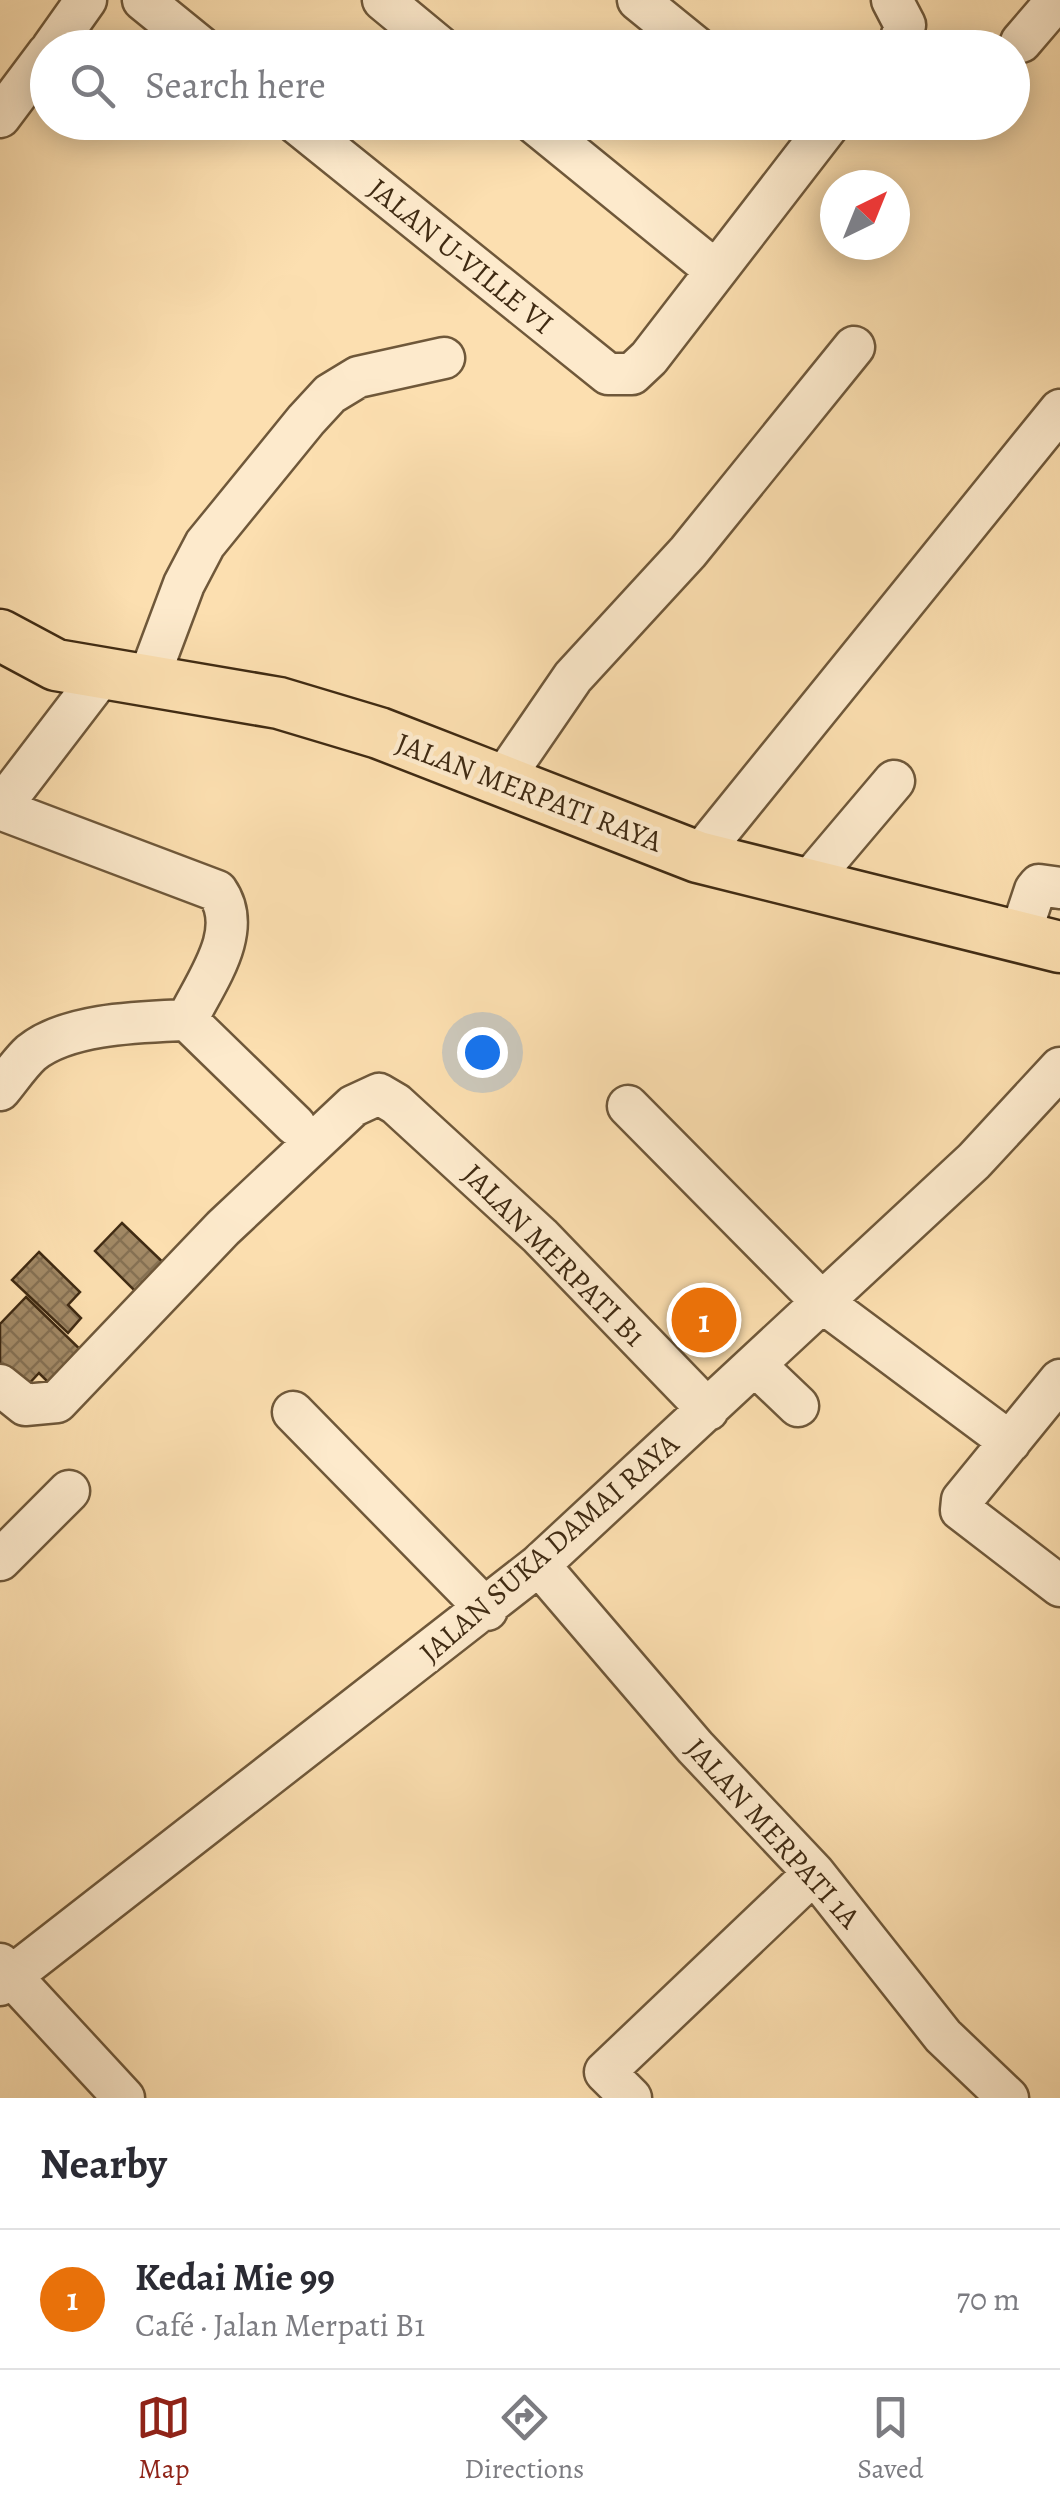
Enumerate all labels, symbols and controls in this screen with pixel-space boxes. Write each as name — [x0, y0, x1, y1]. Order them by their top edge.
search box — [30, 30, 1030, 140]
icon: search — [65, 58, 120, 113]
text: Search here — [145, 59, 326, 111]
street label: JALAN U-VILLE VI — [360, 169, 562, 343]
north arrow — [820, 170, 910, 260]
street label: JALAN MERPATI RAYA — [390, 723, 668, 861]
your location — [457, 1027, 508, 1078]
street label: JALAN MERPATI B1 — [454, 1155, 654, 1355]
pin: 1 — [672, 1282, 736, 1358]
street label: JALAN SUKA DAMAI RAYA — [411, 1424, 687, 1672]
street label: JALAN MERPATI 1A — [677, 1729, 869, 1937]
text: Nearby — [40, 2135, 167, 2192]
text: Kedai Mie 99 — [135, 2251, 335, 2303]
text: 1 — [67, 2277, 78, 2321]
text: 70 m — [957, 2277, 1020, 2321]
text: Café · Jalan Merpati B1 — [135, 2303, 425, 2347]
tab: Map — [136, 2390, 191, 2488]
tab: Directions — [464, 2390, 584, 2488]
tab: Saved — [857, 2390, 924, 2488]

